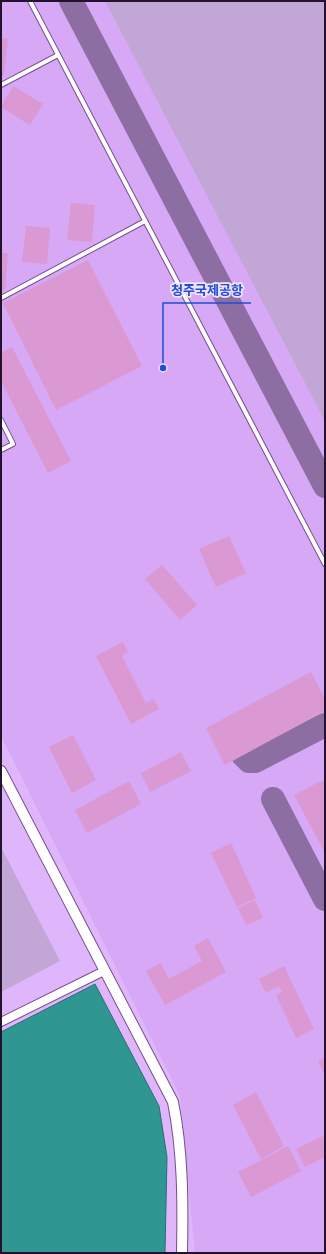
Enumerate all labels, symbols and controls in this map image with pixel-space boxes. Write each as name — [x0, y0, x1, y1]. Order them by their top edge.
callout: 청주국제공항 — [163, 278, 251, 303]
text: 청주국제공항 — [171, 283, 243, 300]

